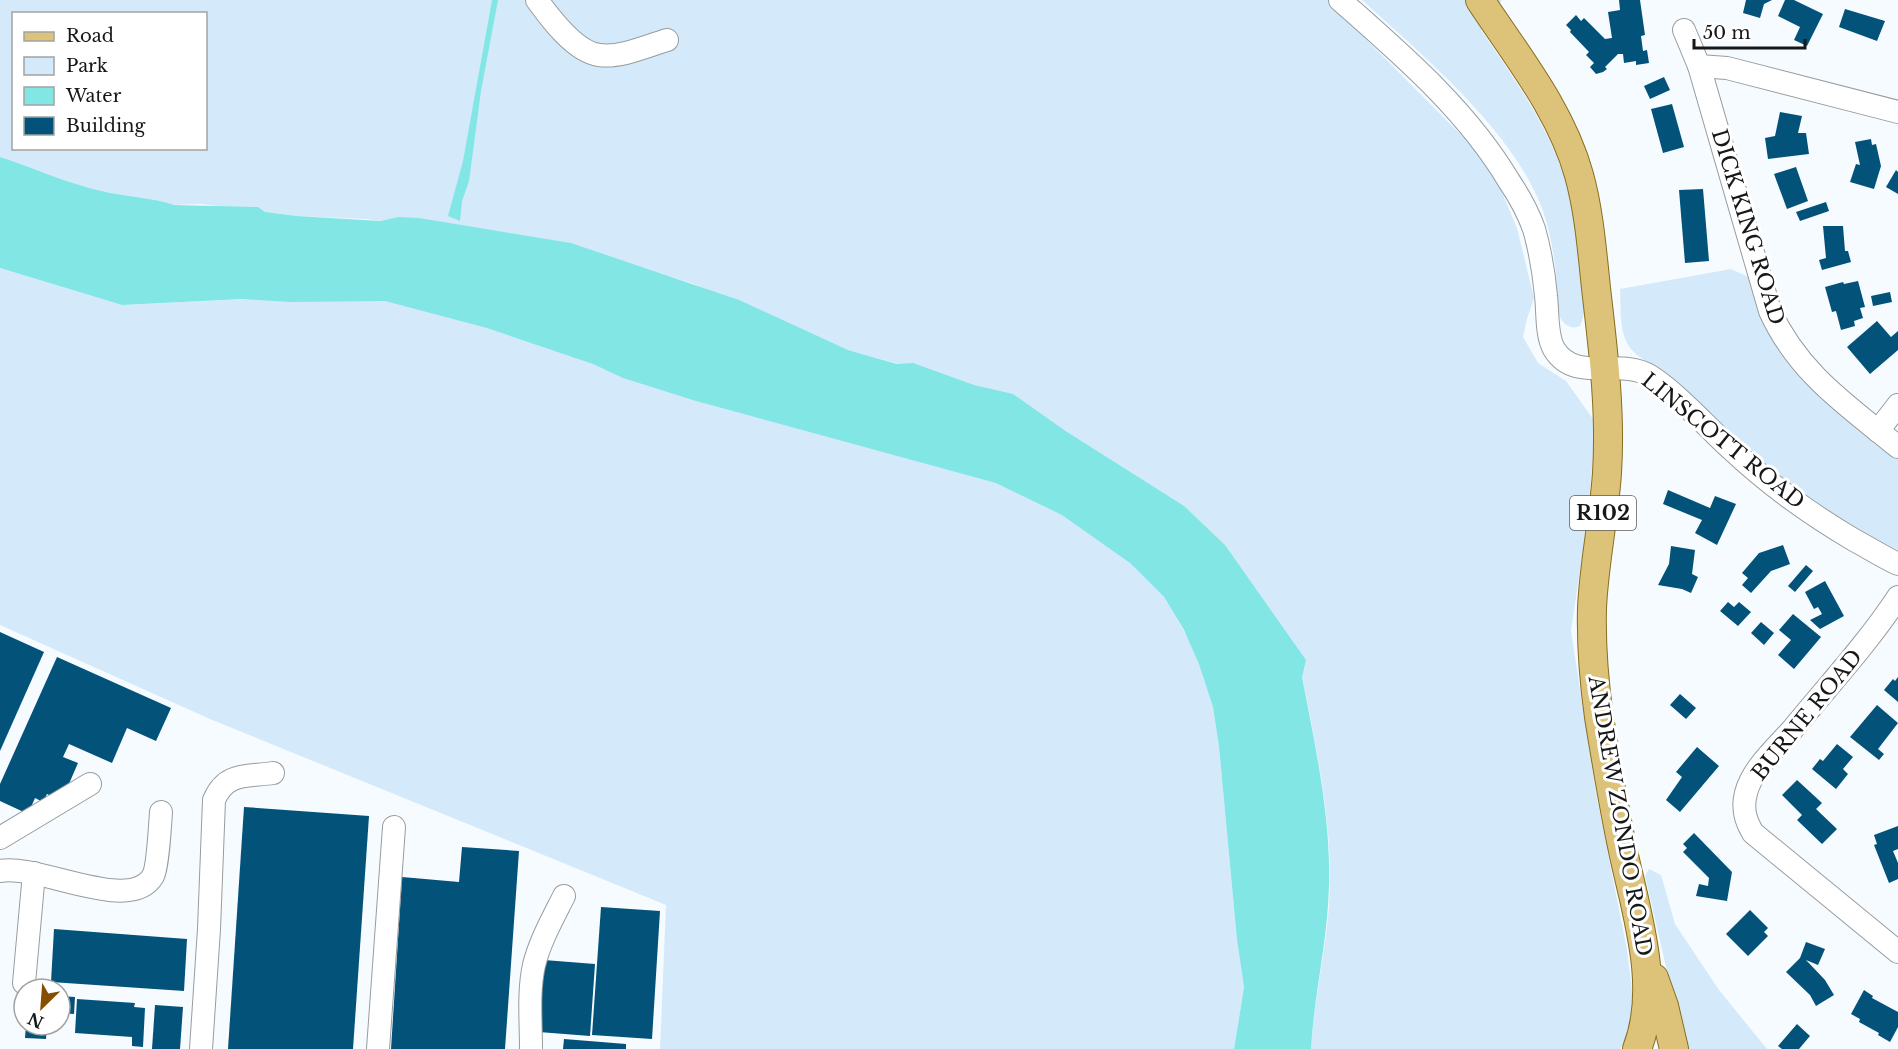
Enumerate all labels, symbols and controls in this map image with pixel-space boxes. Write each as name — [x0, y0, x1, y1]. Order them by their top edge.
legend — [12, 12, 207, 150]
scale bar — [1694, 12, 1805, 50]
text: 50 m — [1703, 22, 1751, 44]
text: Road — [66, 25, 114, 47]
text: Park — [66, 55, 108, 77]
text: Water — [65, 85, 122, 107]
text: Building — [66, 115, 145, 137]
street label: DICK KING ROAD — [1706, 126, 1790, 328]
street label: LINSCOTT ROAD — [1636, 367, 1810, 515]
road number: R102 — [1570, 496, 1636, 530]
street label: BURNE ROAD — [1746, 644, 1868, 786]
street label: ANDREW ZONDO ROAD — [1582, 673, 1657, 958]
north arrow — [12, 977, 72, 1037]
text: N — [25, 1008, 47, 1033]

